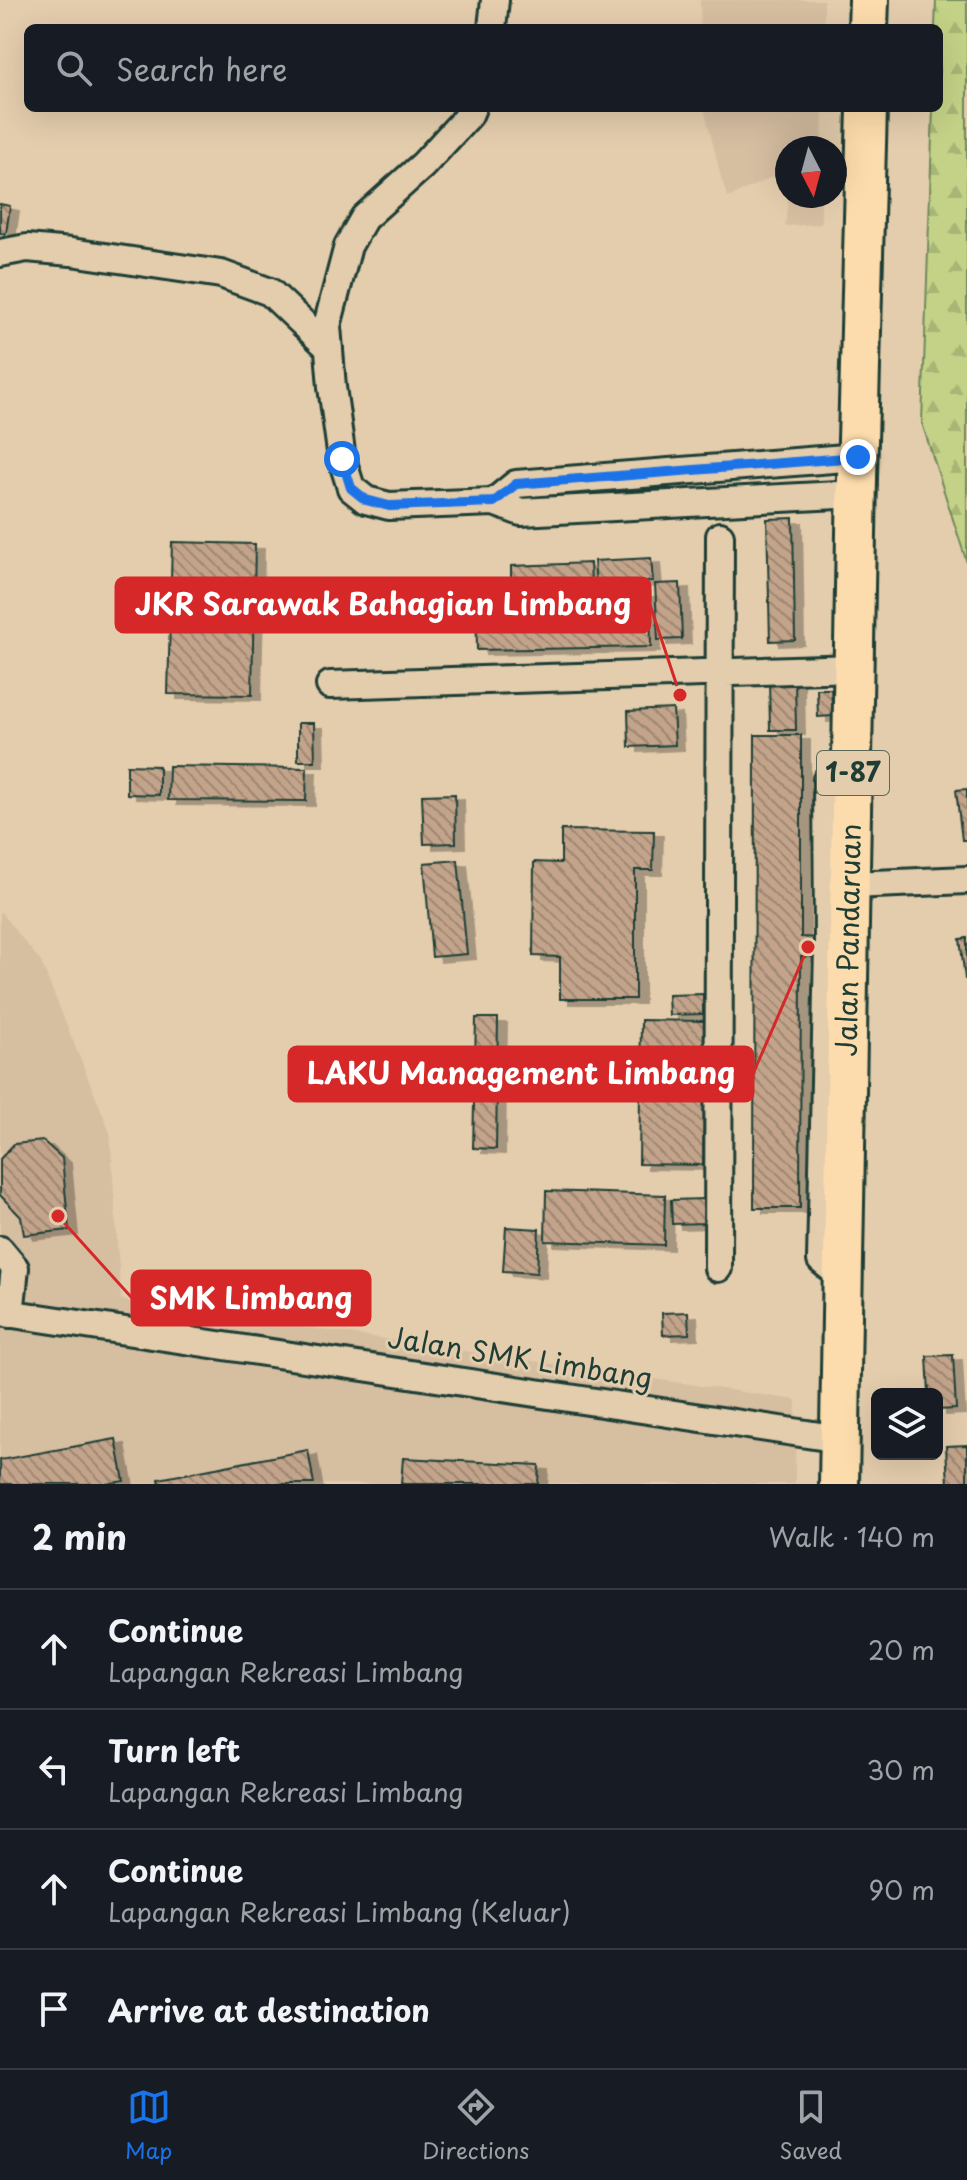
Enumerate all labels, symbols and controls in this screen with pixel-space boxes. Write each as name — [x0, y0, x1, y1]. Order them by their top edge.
search box — [24, 24, 943, 112]
icon: search — [52, 46, 96, 90]
text: Search here — [116, 46, 288, 91]
north arrow — [775, 136, 847, 208]
route end — [840, 439, 876, 475]
route start — [324, 441, 360, 477]
callout: JKR Sarawak Bahagian Limbang — [116, 578, 650, 632]
text: JKR Sarawak Bahagian Limbang — [135, 580, 631, 625]
road number: 1-87 — [817, 751, 889, 795]
street label: Jalan Pandaruan — [824, 823, 871, 1057]
callout: LAKU Management Limbang — [289, 1047, 753, 1101]
text: LAKU Management Limbang — [307, 1049, 735, 1094]
callout: SMK Limbang — [132, 1271, 370, 1325]
text: SMK Limbang — [150, 1274, 352, 1319]
street label: Jalan SMK Limbang — [385, 1314, 656, 1399]
map controls — [871, 1388, 943, 1460]
button: layers — [871, 1388, 943, 1460]
text: 2 min — [32, 1510, 127, 1562]
text: Walk · 140 m — [769, 1517, 935, 1556]
text: Continue — [108, 1607, 243, 1652]
icon: ahead — [32, 1627, 76, 1671]
text: 20 m — [868, 1630, 935, 1669]
text: Lapangan Rekreasi Limbang — [108, 1652, 464, 1691]
text: Turn left — [108, 1727, 240, 1772]
icon: left — [32, 1747, 76, 1791]
text: 30 m — [867, 1750, 935, 1789]
text: Lapangan Rekreasi Limbang — [108, 1772, 464, 1811]
text: Continue — [108, 1847, 243, 1892]
icon: ahead — [32, 1867, 76, 1911]
text: 90 m — [868, 1870, 935, 1909]
text: Lapangan Rekreasi Limbang (Keluar) — [108, 1892, 571, 1931]
icon: arrive — [32, 1987, 76, 2031]
text: Arrive at destination — [108, 1987, 430, 2032]
tab: Map — [125, 2085, 172, 2166]
tab: Directions — [422, 2085, 529, 2166]
tab: Saved — [779, 2085, 842, 2166]

